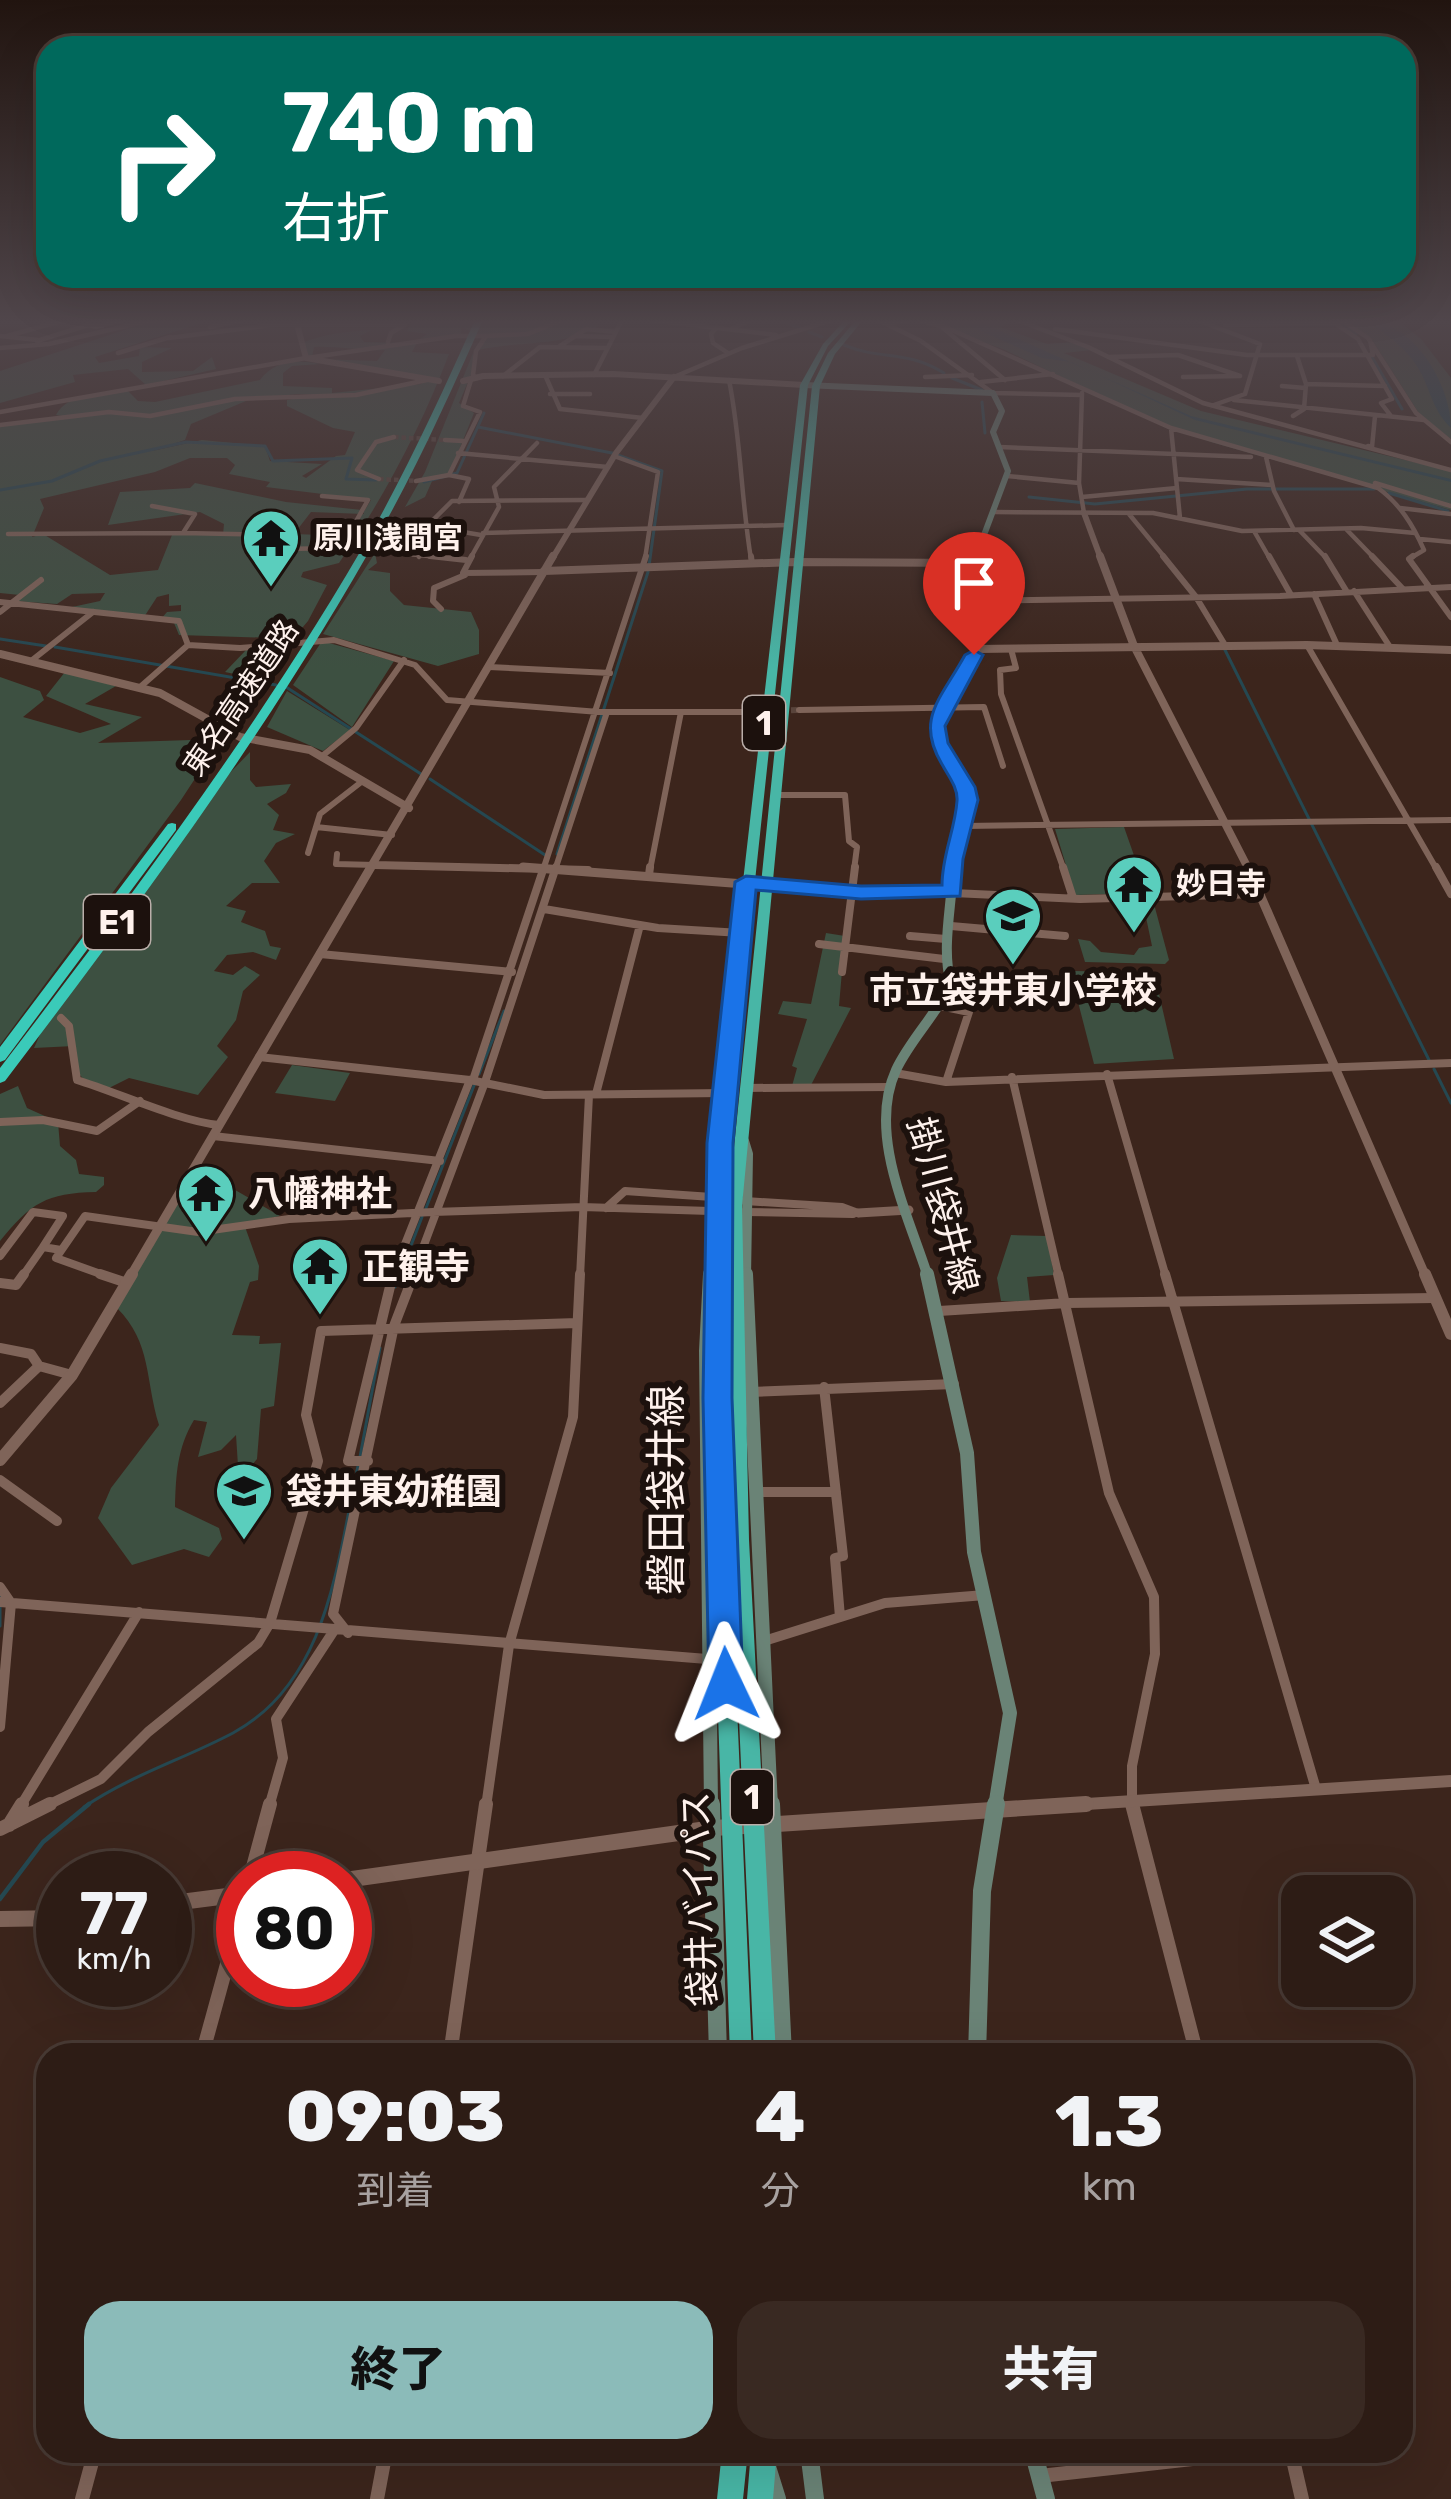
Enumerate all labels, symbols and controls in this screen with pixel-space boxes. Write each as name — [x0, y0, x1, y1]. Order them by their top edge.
text: 740 m — [282, 73, 537, 173]
icon: right — [84, 84, 240, 240]
text: 右折 — [282, 187, 390, 251]
temple icon: 原川浅間宮 — [240, 507, 302, 589]
place label: 原川浅間宮 — [313, 520, 463, 556]
pin — [923, 532, 1025, 655]
icon: arrive — [941, 550, 1007, 616]
street label: 東名高速道路 — [176, 613, 306, 783]
road number: 1 — [743, 696, 785, 750]
temple icon: 妙日寺 — [1103, 853, 1165, 935]
place label: 妙日寺 — [1176, 866, 1266, 902]
school or university icon: 市立袋井東小学校 — [982, 885, 1044, 967]
road number: E1 — [84, 895, 150, 949]
place label: 市立袋井東小学校 — [869, 969, 1157, 1012]
street label: 掛川袋井線 — [899, 1112, 987, 1298]
temple icon: 八幡神社 — [175, 1162, 237, 1244]
place label: 八幡神社 — [248, 1172, 392, 1215]
temple icon: 正観寺 — [289, 1235, 351, 1317]
place label: 正観寺 — [362, 1245, 470, 1288]
street label: 磐田袋井線 — [642, 1385, 692, 1595]
school or university icon: 袋井東幼稚園 — [213, 1460, 275, 1542]
place label: 袋井東幼稚園 — [286, 1470, 502, 1513]
position arrow — [663, 1621, 789, 1747]
road number: 1 — [731, 1770, 773, 1824]
street label: 袋井バイパス — [674, 1791, 724, 2007]
speed limit sign: 80 — [216, 1851, 372, 2007]
map controls — [1281, 1875, 1413, 2007]
button: layers — [1281, 1875, 1413, 2007]
text: 77 — [80, 1878, 148, 1949]
text: km/h — [77, 1941, 151, 1977]
text: 09:03 — [285, 2074, 505, 2159]
text: 4 — [754, 2074, 806, 2159]
text: 1.3 — [1055, 2079, 1164, 2164]
text: km — [1082, 2164, 1137, 2210]
text: 到着 — [356, 2168, 434, 2214]
text: 分 — [760, 2168, 800, 2214]
button: 終了 — [84, 2301, 713, 2439]
button: 共有 — [737, 2301, 1365, 2439]

